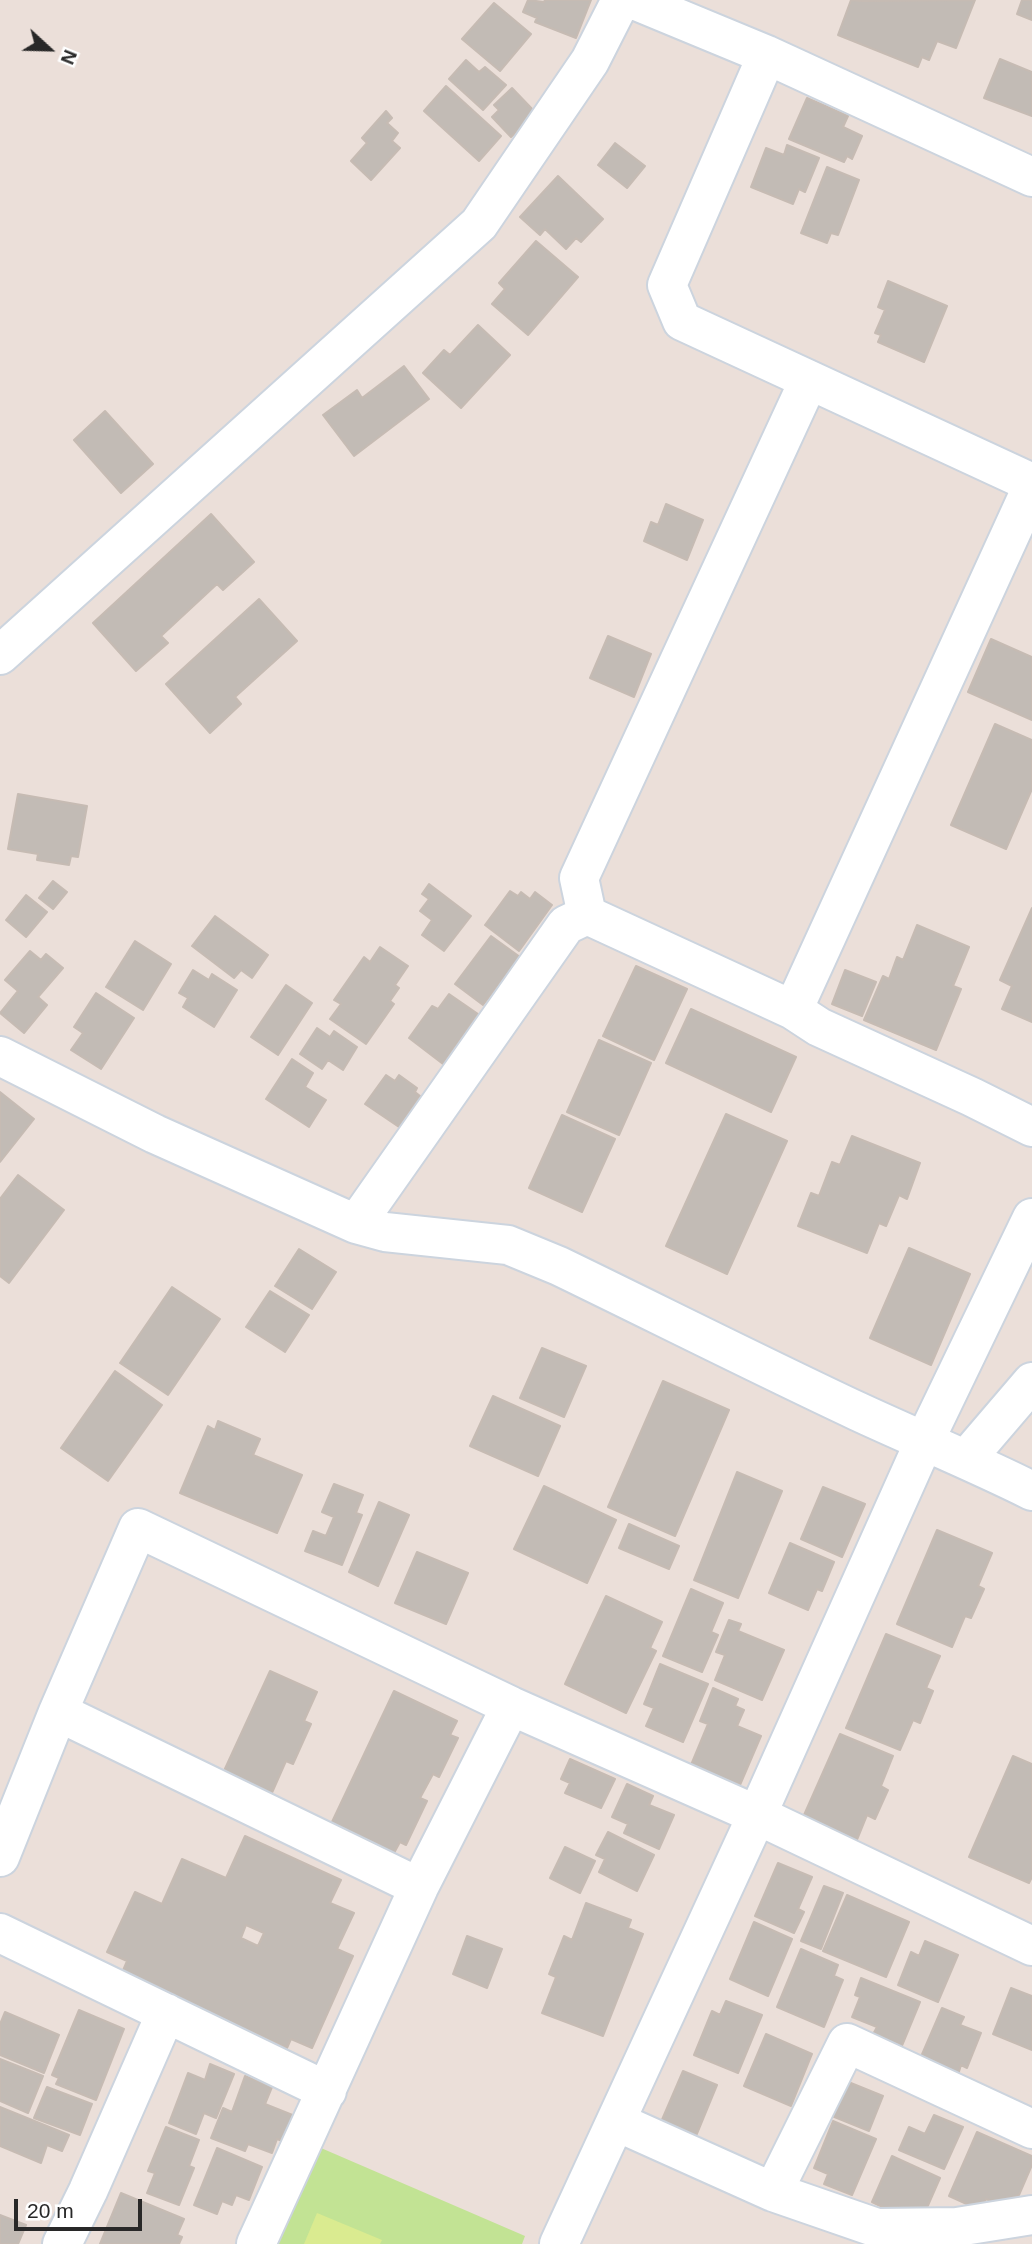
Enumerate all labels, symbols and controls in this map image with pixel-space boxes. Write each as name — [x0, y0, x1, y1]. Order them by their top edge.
north arrow — [14, 14, 84, 84]
text: N — [57, 47, 81, 67]
scale bar — [18, 2184, 145, 2228]
text: 20 m — [27, 2199, 74, 2222]

